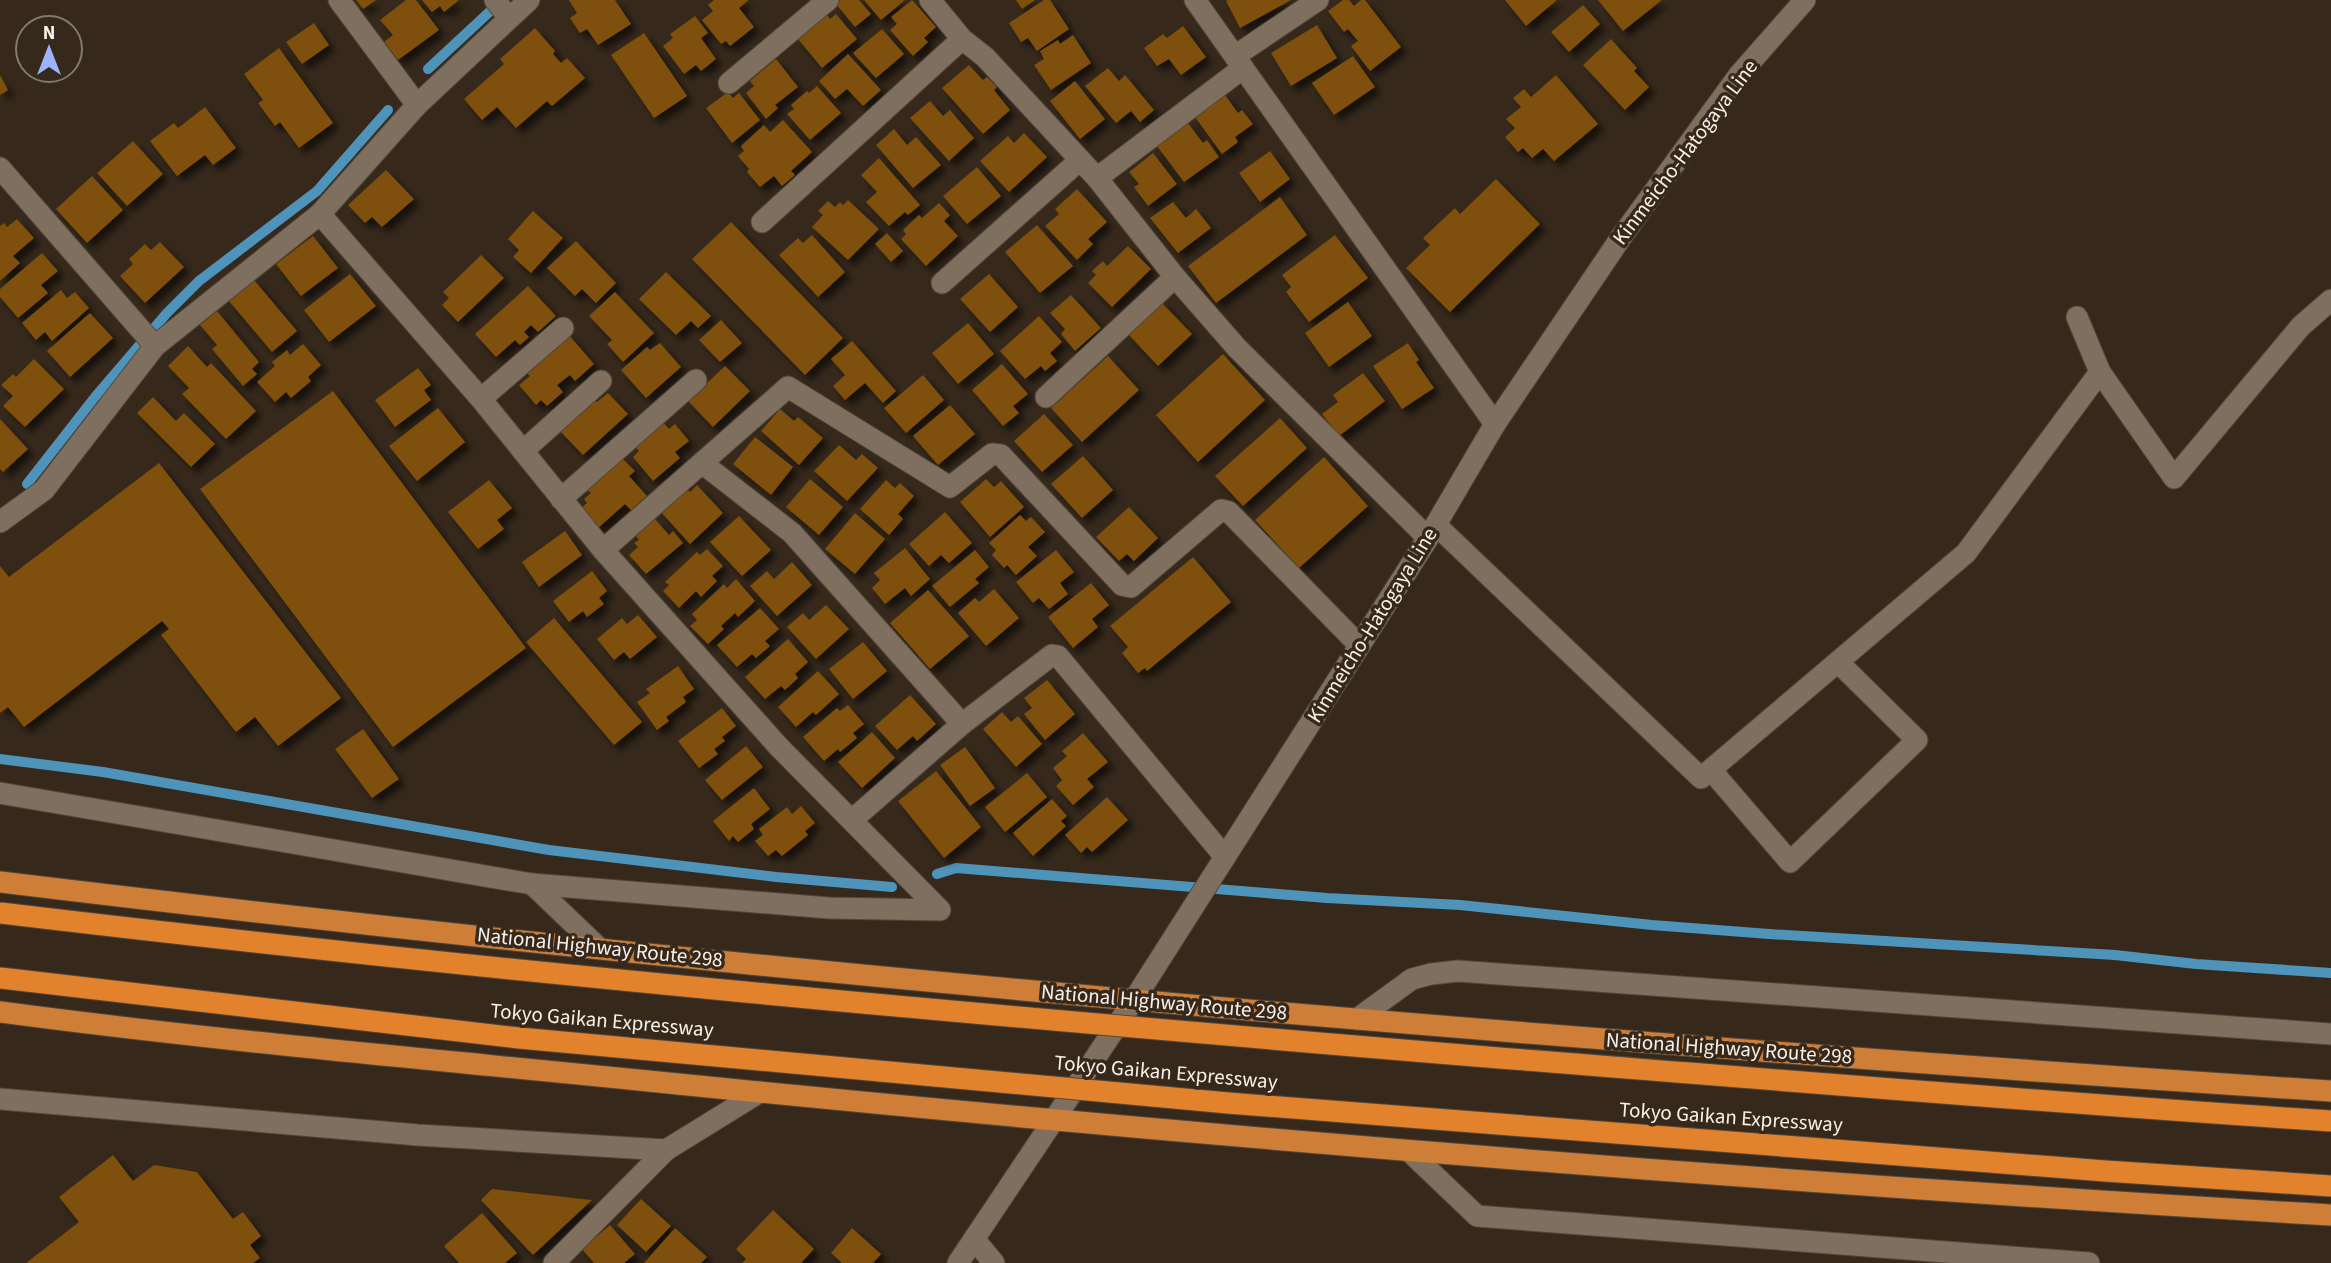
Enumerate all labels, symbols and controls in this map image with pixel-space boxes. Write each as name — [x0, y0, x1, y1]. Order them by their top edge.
north arrow — [14, 14, 84, 84]
text: N — [43, 20, 55, 47]
street label: Kinmeicho-Hatogaya Line — [1605, 53, 1765, 251]
street label: Kinmeicho-Hatogaya Line — [1300, 522, 1444, 728]
street label: National Highway Route 298 — [476, 919, 724, 975]
street label: National Highway Route 298 — [1040, 976, 1288, 1028]
street label: Tokyo Gaikan Expressway — [489, 995, 715, 1045]
street label: National Highway Route 298 — [1605, 1024, 1853, 1072]
street label: Tokyo Gaikan Expressway — [1053, 1047, 1279, 1097]
street label: Tokyo Gaikan Expressway — [1618, 1094, 1844, 1140]

